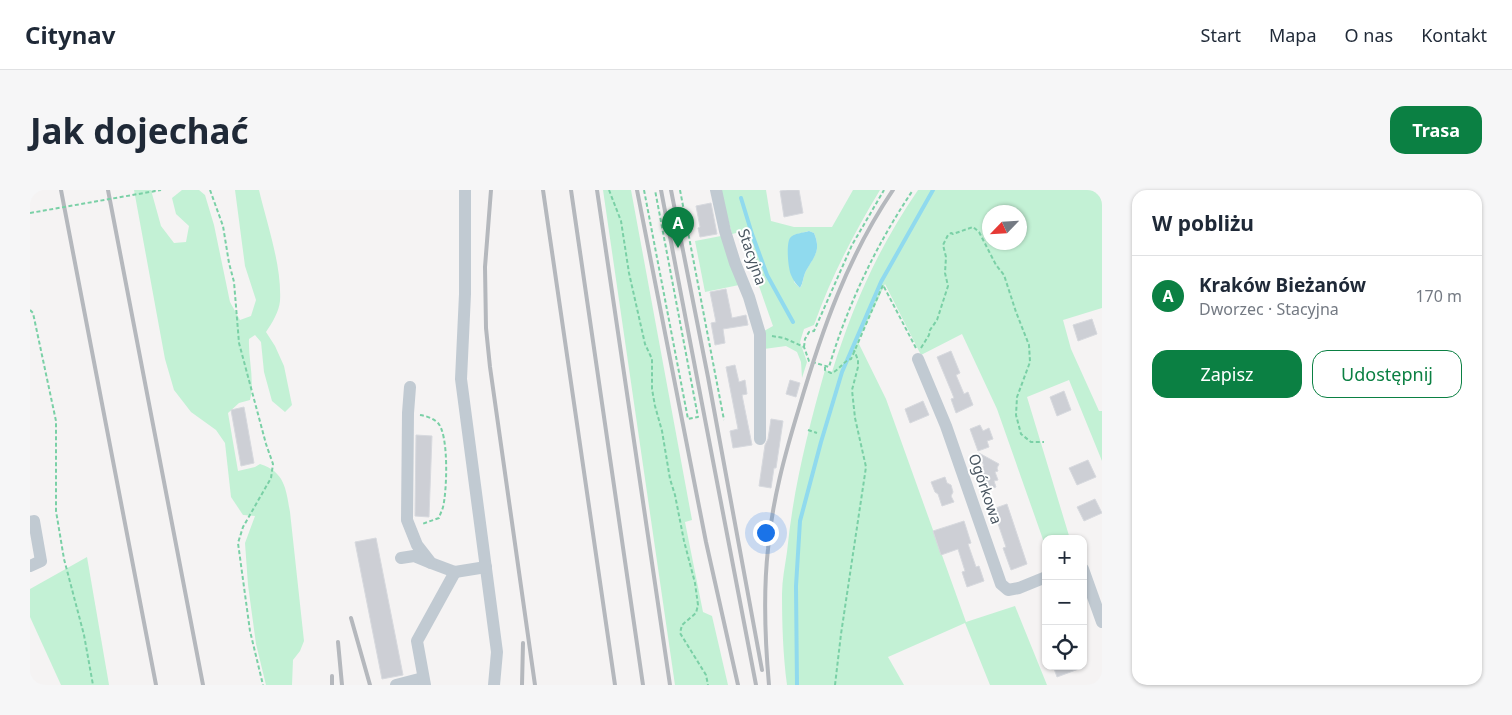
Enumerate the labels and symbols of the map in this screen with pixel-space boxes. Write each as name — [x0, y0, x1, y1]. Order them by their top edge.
north arrow — [982, 205, 1027, 250]
pin: A — [662, 207, 694, 248]
street label: Stacyjna — [734, 226, 772, 288]
street label: Ogórkowa — [965, 451, 1007, 527]
your location — [753, 520, 779, 546]

